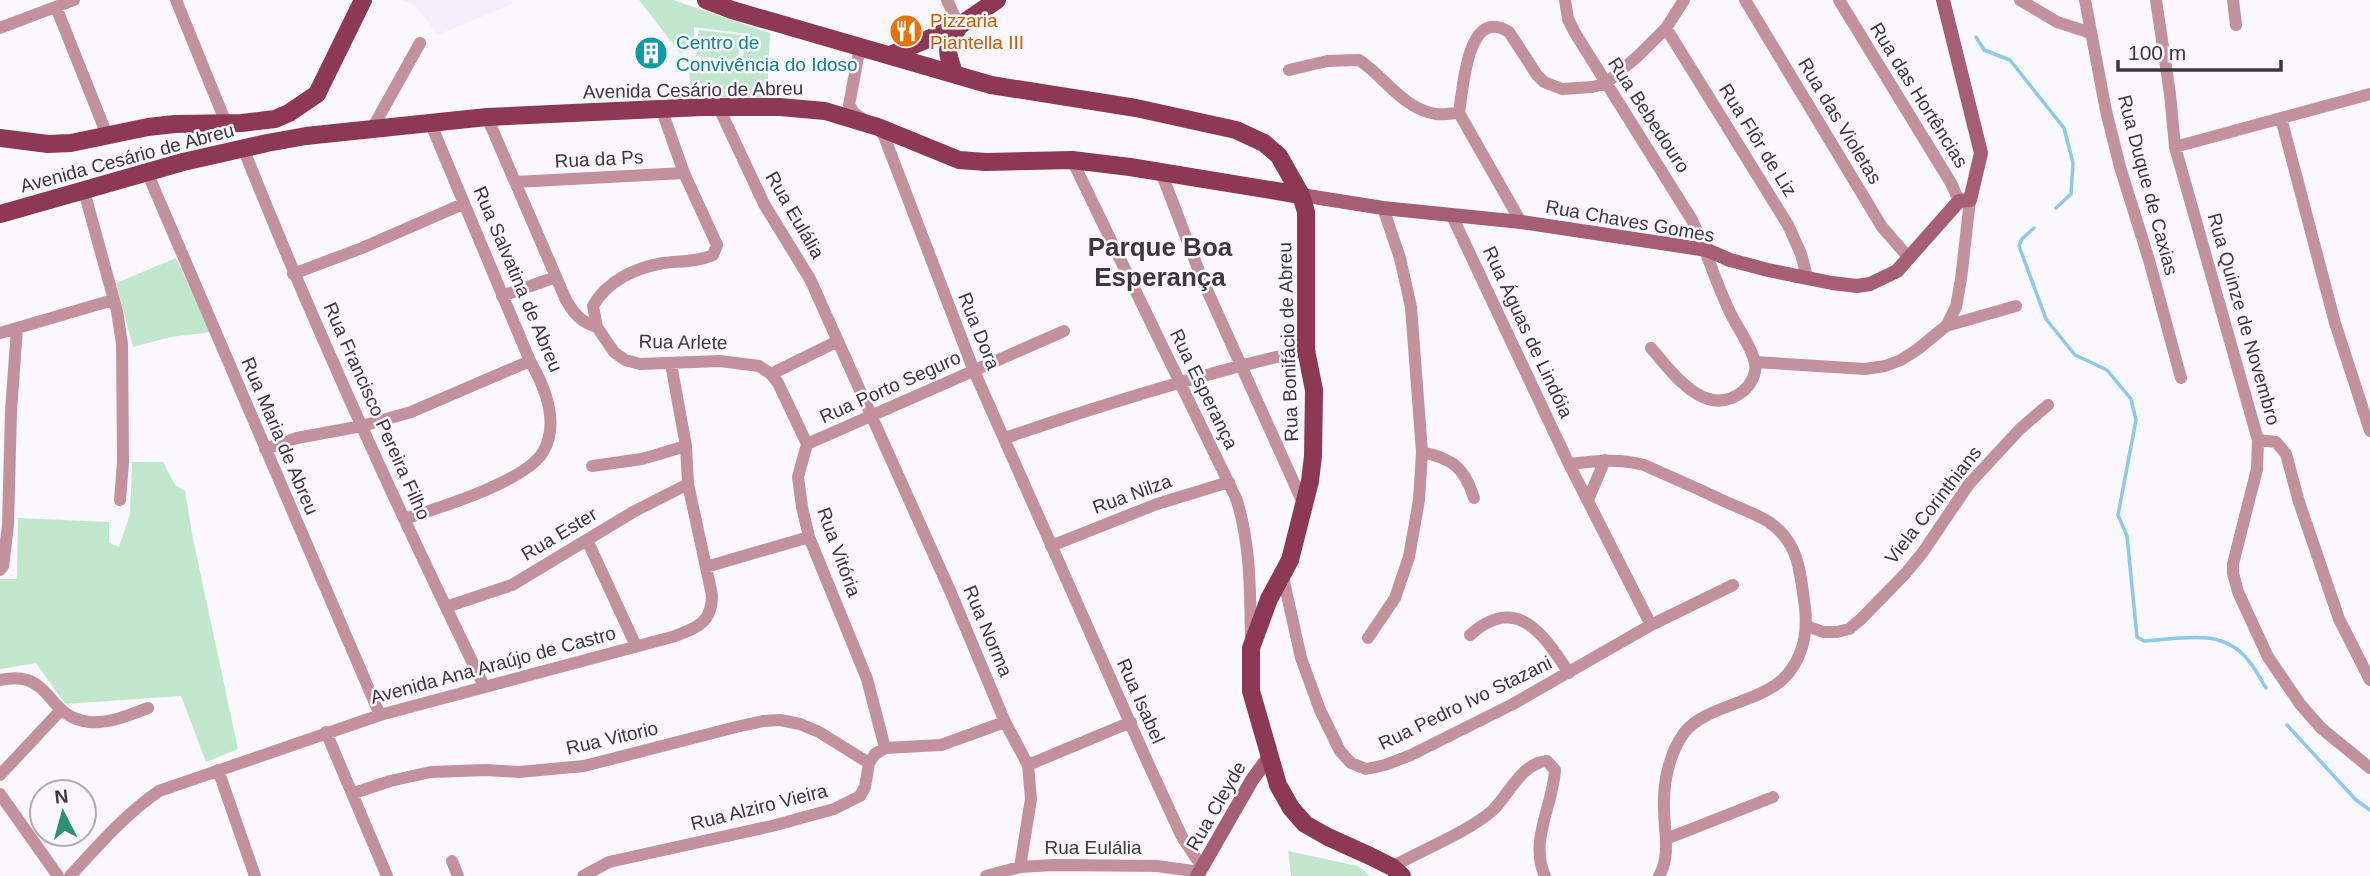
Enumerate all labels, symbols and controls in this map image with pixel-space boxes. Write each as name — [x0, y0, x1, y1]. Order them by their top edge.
place label: Pizzaria Piantella III — [930, 10, 1024, 53]
restaurant icon: Pizzaria Piantella III — [887, 12, 925, 50]
street label: Rua das Hortências — [1866, 19, 1972, 171]
scale bar — [2118, 28, 2281, 72]
place label: Centro de Convivência do Idoso — [676, 32, 858, 75]
building icon: Centro de Convivência do Idoso — [632, 34, 670, 72]
text: 100 m — [2128, 41, 2186, 64]
street label: Rua Bebedouro — [1604, 53, 1694, 177]
street label: Rua das Violetas — [1794, 54, 1886, 188]
street label: Avenida Cesário de Abreu — [583, 78, 803, 102]
street label: Rua Flôr de Liz — [1715, 80, 1801, 200]
street label: Rua Duque de Caxias — [2114, 93, 2182, 277]
street label: Avenida Cesário de Abreu — [18, 119, 236, 197]
street label: Rua da Ps — [554, 146, 644, 172]
street label: Rua Eulália — [762, 168, 829, 263]
street label: Rua Salvatina de Abreu — [469, 183, 567, 375]
street label: Rua Chaves Gomes — [1544, 196, 1716, 246]
street label: Rua Quinze de Novembro — [2204, 211, 2284, 427]
district label: Parque Boa Esperança — [1088, 232, 1233, 292]
street label: Rua Bonifácio de Abreu — [1274, 242, 1302, 442]
street label: Rua Águas de Lindóia — [1479, 243, 1577, 422]
street label: Rua Dora — [954, 289, 1004, 373]
street label: Rua Francisco Pereira Filho — [320, 299, 434, 523]
street label: Rua Esperança — [1166, 326, 1242, 453]
street label: Rua Arlete — [638, 331, 728, 353]
street label: Rua Porto Seguro — [816, 346, 964, 428]
street label: Rua Maria de Abreu — [237, 354, 323, 518]
street label: Viela Corinthians — [1881, 442, 1985, 568]
street label: Rua Nilza — [1090, 470, 1175, 518]
street label: Rua Ester — [517, 503, 601, 565]
street label: Rua Vitória — [813, 504, 865, 600]
street label: Rua Norma — [959, 582, 1017, 680]
street label: Avenida Ana Araújo de Castro — [368, 622, 618, 708]
street label: Rua Pedro Ivo Stazani — [1375, 652, 1555, 754]
street label: Rua Isabel — [1113, 655, 1169, 747]
street label: Rua Vitorio — [564, 717, 660, 759]
street label: Rua Cleyde — [1182, 758, 1250, 854]
north arrow — [28, 778, 98, 848]
street label: Rua Alziro Vieira — [688, 780, 830, 834]
text: N — [53, 785, 69, 808]
street label: Rua Eulália — [1044, 837, 1142, 858]

